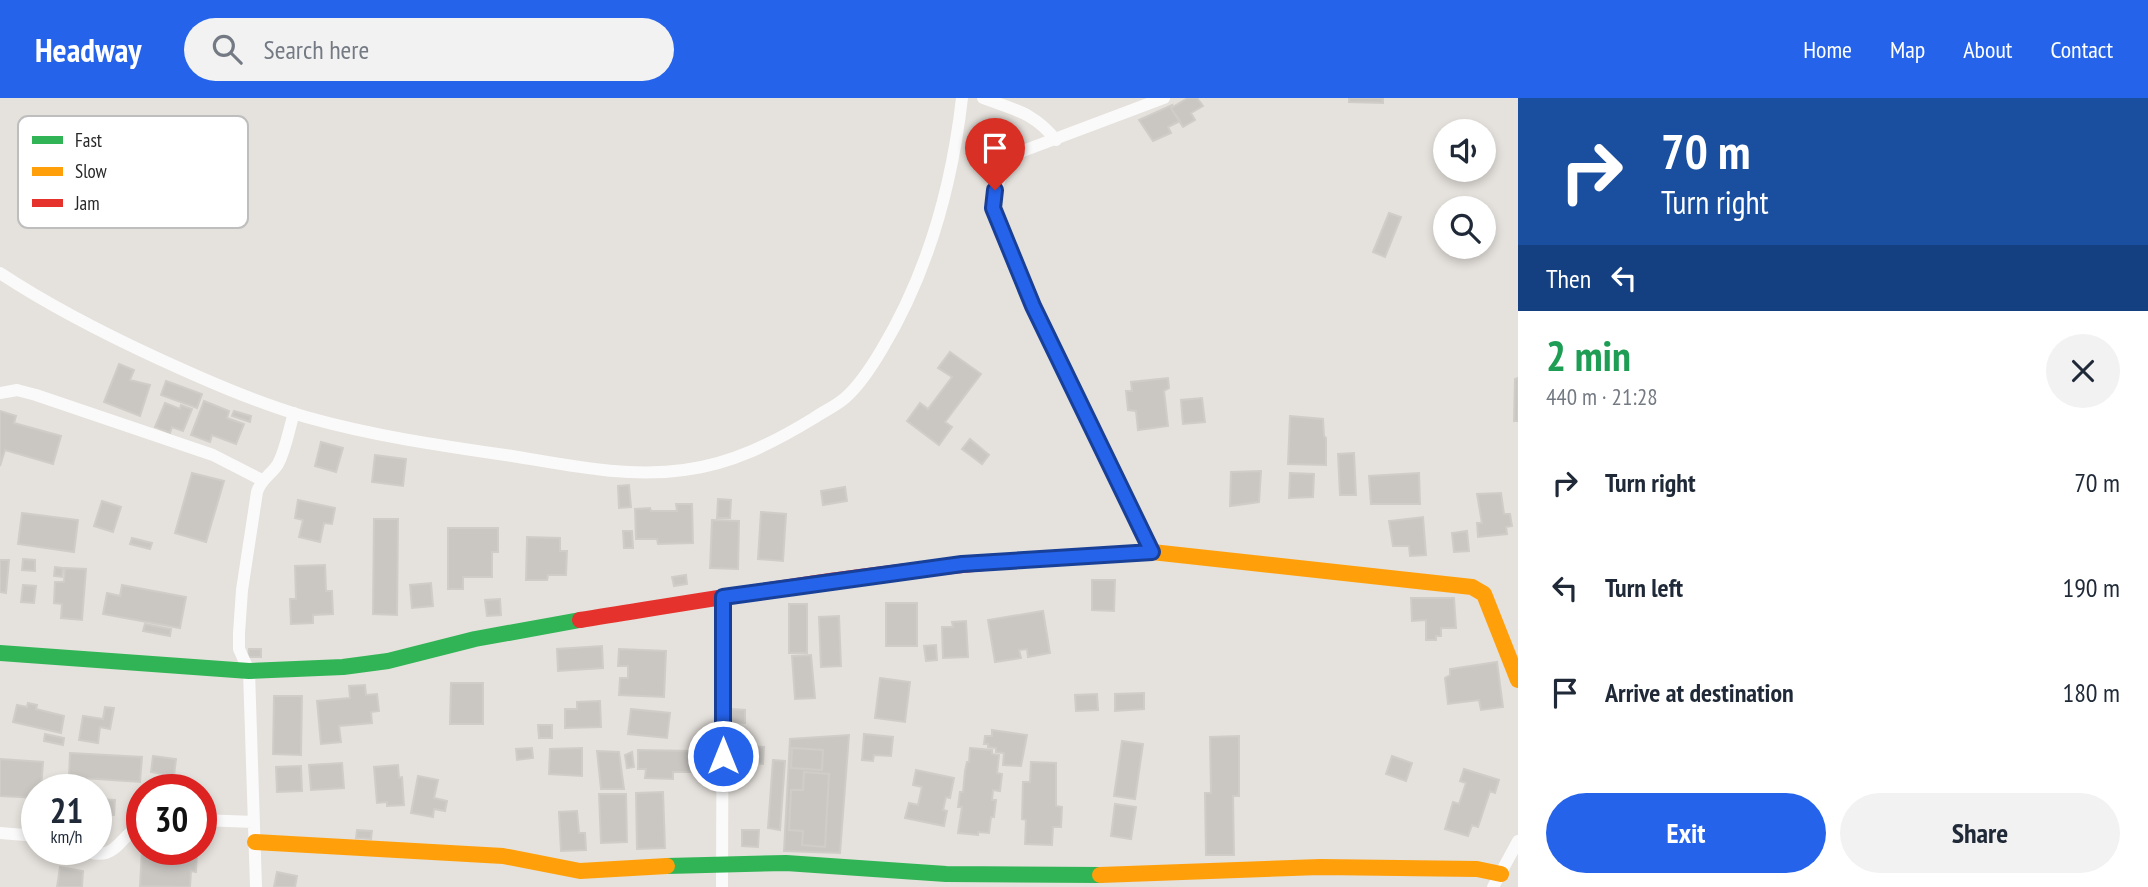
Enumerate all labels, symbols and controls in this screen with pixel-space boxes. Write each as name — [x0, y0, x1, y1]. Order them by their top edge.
search box — [184, 18, 674, 81]
text: Headway — [35, 28, 142, 71]
icon: search — [208, 30, 246, 68]
text: Search here — [264, 33, 369, 66]
text: Home — [1803, 34, 1852, 65]
text: Map — [1890, 34, 1925, 65]
text: About — [1963, 34, 2012, 65]
text: Contact — [2050, 34, 2113, 65]
legend — [18, 116, 248, 228]
pin — [965, 118, 1025, 190]
map controls — [1433, 119, 1496, 259]
button: sound — [1433, 119, 1496, 182]
text: 70 m — [1661, 119, 1750, 183]
icon: right — [1546, 126, 1637, 217]
text: Fast — [75, 128, 103, 152]
icon: arrive — [976, 129, 1014, 167]
text: Slow — [75, 159, 108, 183]
text: Turn right — [1661, 181, 1769, 223]
text: Jam — [74, 191, 100, 215]
button: search — [1433, 196, 1496, 259]
icon: left — [1605, 259, 1643, 297]
text: Then — [1546, 262, 1591, 295]
text: 2 min — [1546, 328, 1631, 383]
button: close — [2046, 334, 2120, 408]
text: 440 m · 21:28 — [1546, 382, 1658, 411]
icon: right — [1546, 464, 1584, 502]
text: Turn right — [1605, 466, 1696, 499]
text: 70 m — [2074, 466, 2120, 499]
icon: left — [1546, 569, 1584, 607]
text: Turn left — [1605, 571, 1683, 604]
text: 190 m — [2062, 571, 2120, 604]
icon: arrive — [1546, 674, 1584, 712]
text: Arrive at destination — [1605, 676, 1794, 709]
text: 180 m — [2062, 676, 2120, 709]
position arrow — [686, 719, 760, 793]
speed limit sign: 30 — [126, 774, 217, 865]
text: 21 — [50, 787, 83, 833]
button: Exit — [1546, 793, 1826, 873]
button: Share — [1840, 793, 2120, 873]
text: km/h — [51, 825, 82, 848]

